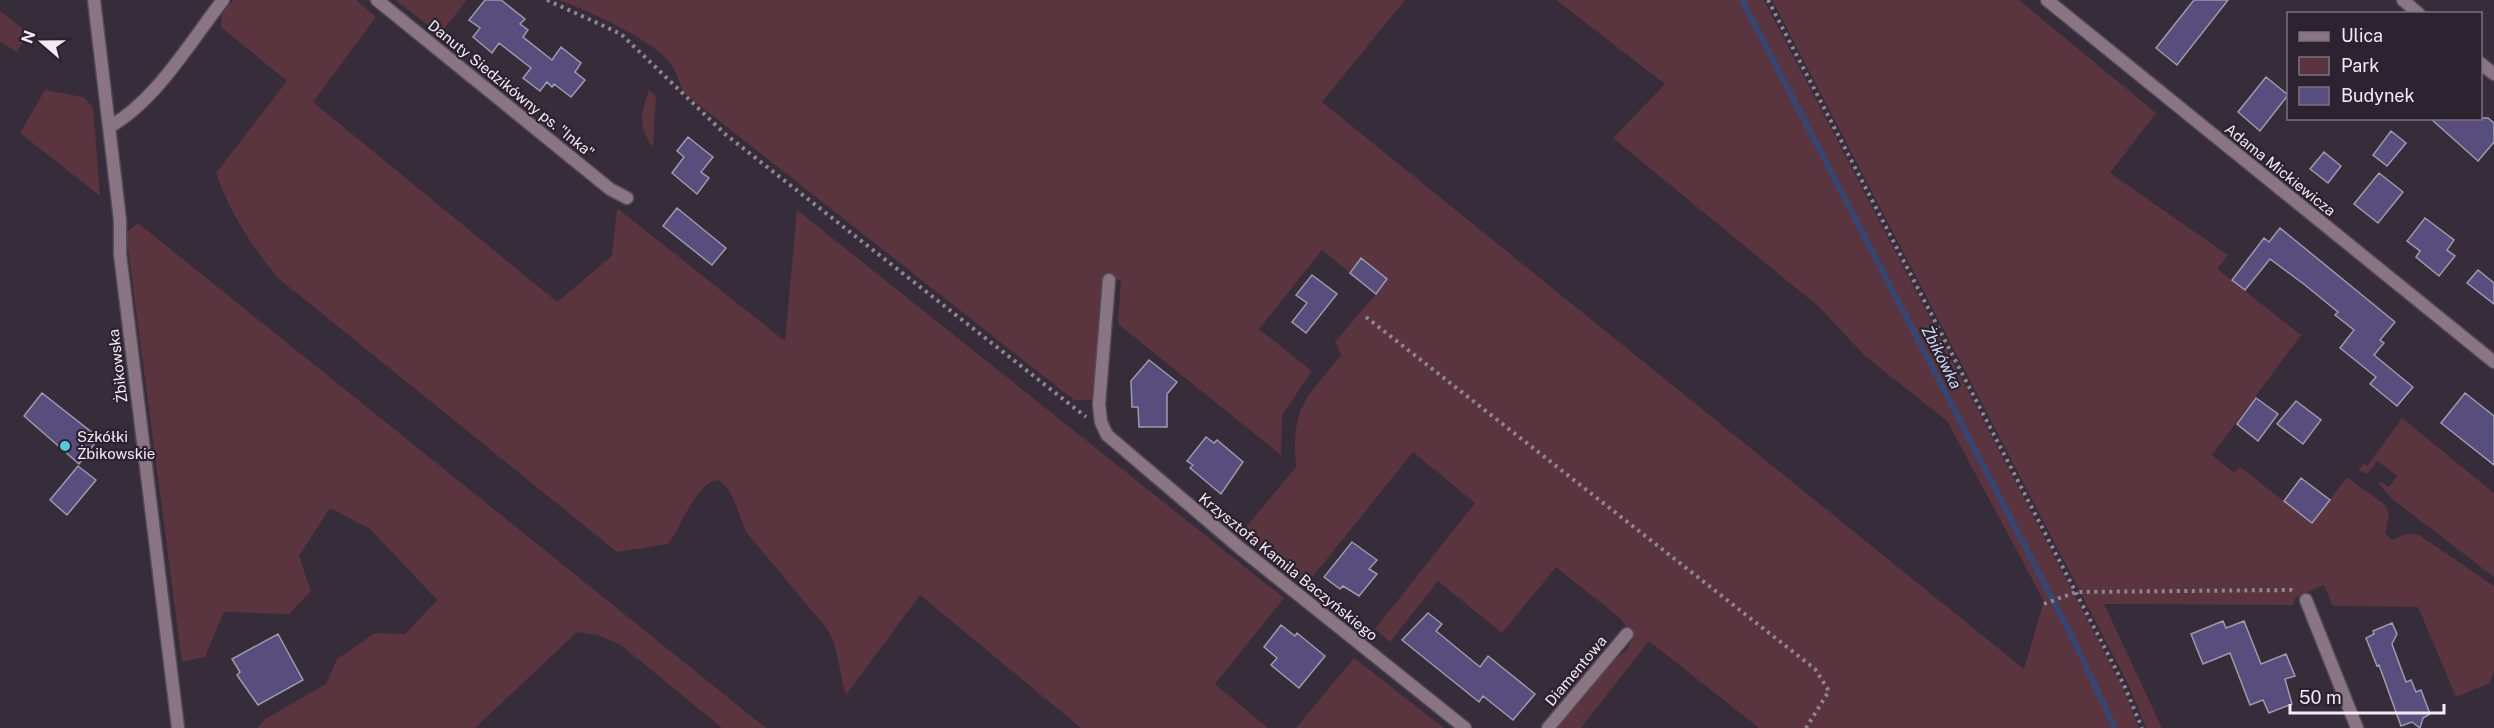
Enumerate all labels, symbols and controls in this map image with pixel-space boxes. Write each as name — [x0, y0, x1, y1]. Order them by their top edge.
north arrow — [12, 12, 72, 72]
legend — [2287, 12, 2482, 120]
street label: Danuty Siedzikówny ps. "Inka" — [425, 16, 598, 161]
text: Ulica — [2341, 25, 2383, 46]
text: N — [17, 28, 39, 46]
text: Park — [2341, 55, 2379, 76]
text: Budynek — [2341, 85, 2415, 106]
street label: Adama Mickiewicza — [2222, 120, 2339, 219]
water label: Żbikówka — [1918, 322, 1966, 392]
street label: Żbikowska — [104, 328, 130, 404]
place label: Szkółki Żbikowskie — [77, 428, 155, 462]
marker: Szkółki Żbikowskie — [58, 439, 72, 453]
street label: Krzysztofa Kamila Baczyńskiego — [1196, 489, 1381, 644]
street label: Diamentowa — [1541, 632, 1610, 709]
scale bar — [2290, 677, 2444, 715]
text: 50 m — [2299, 687, 2342, 708]

